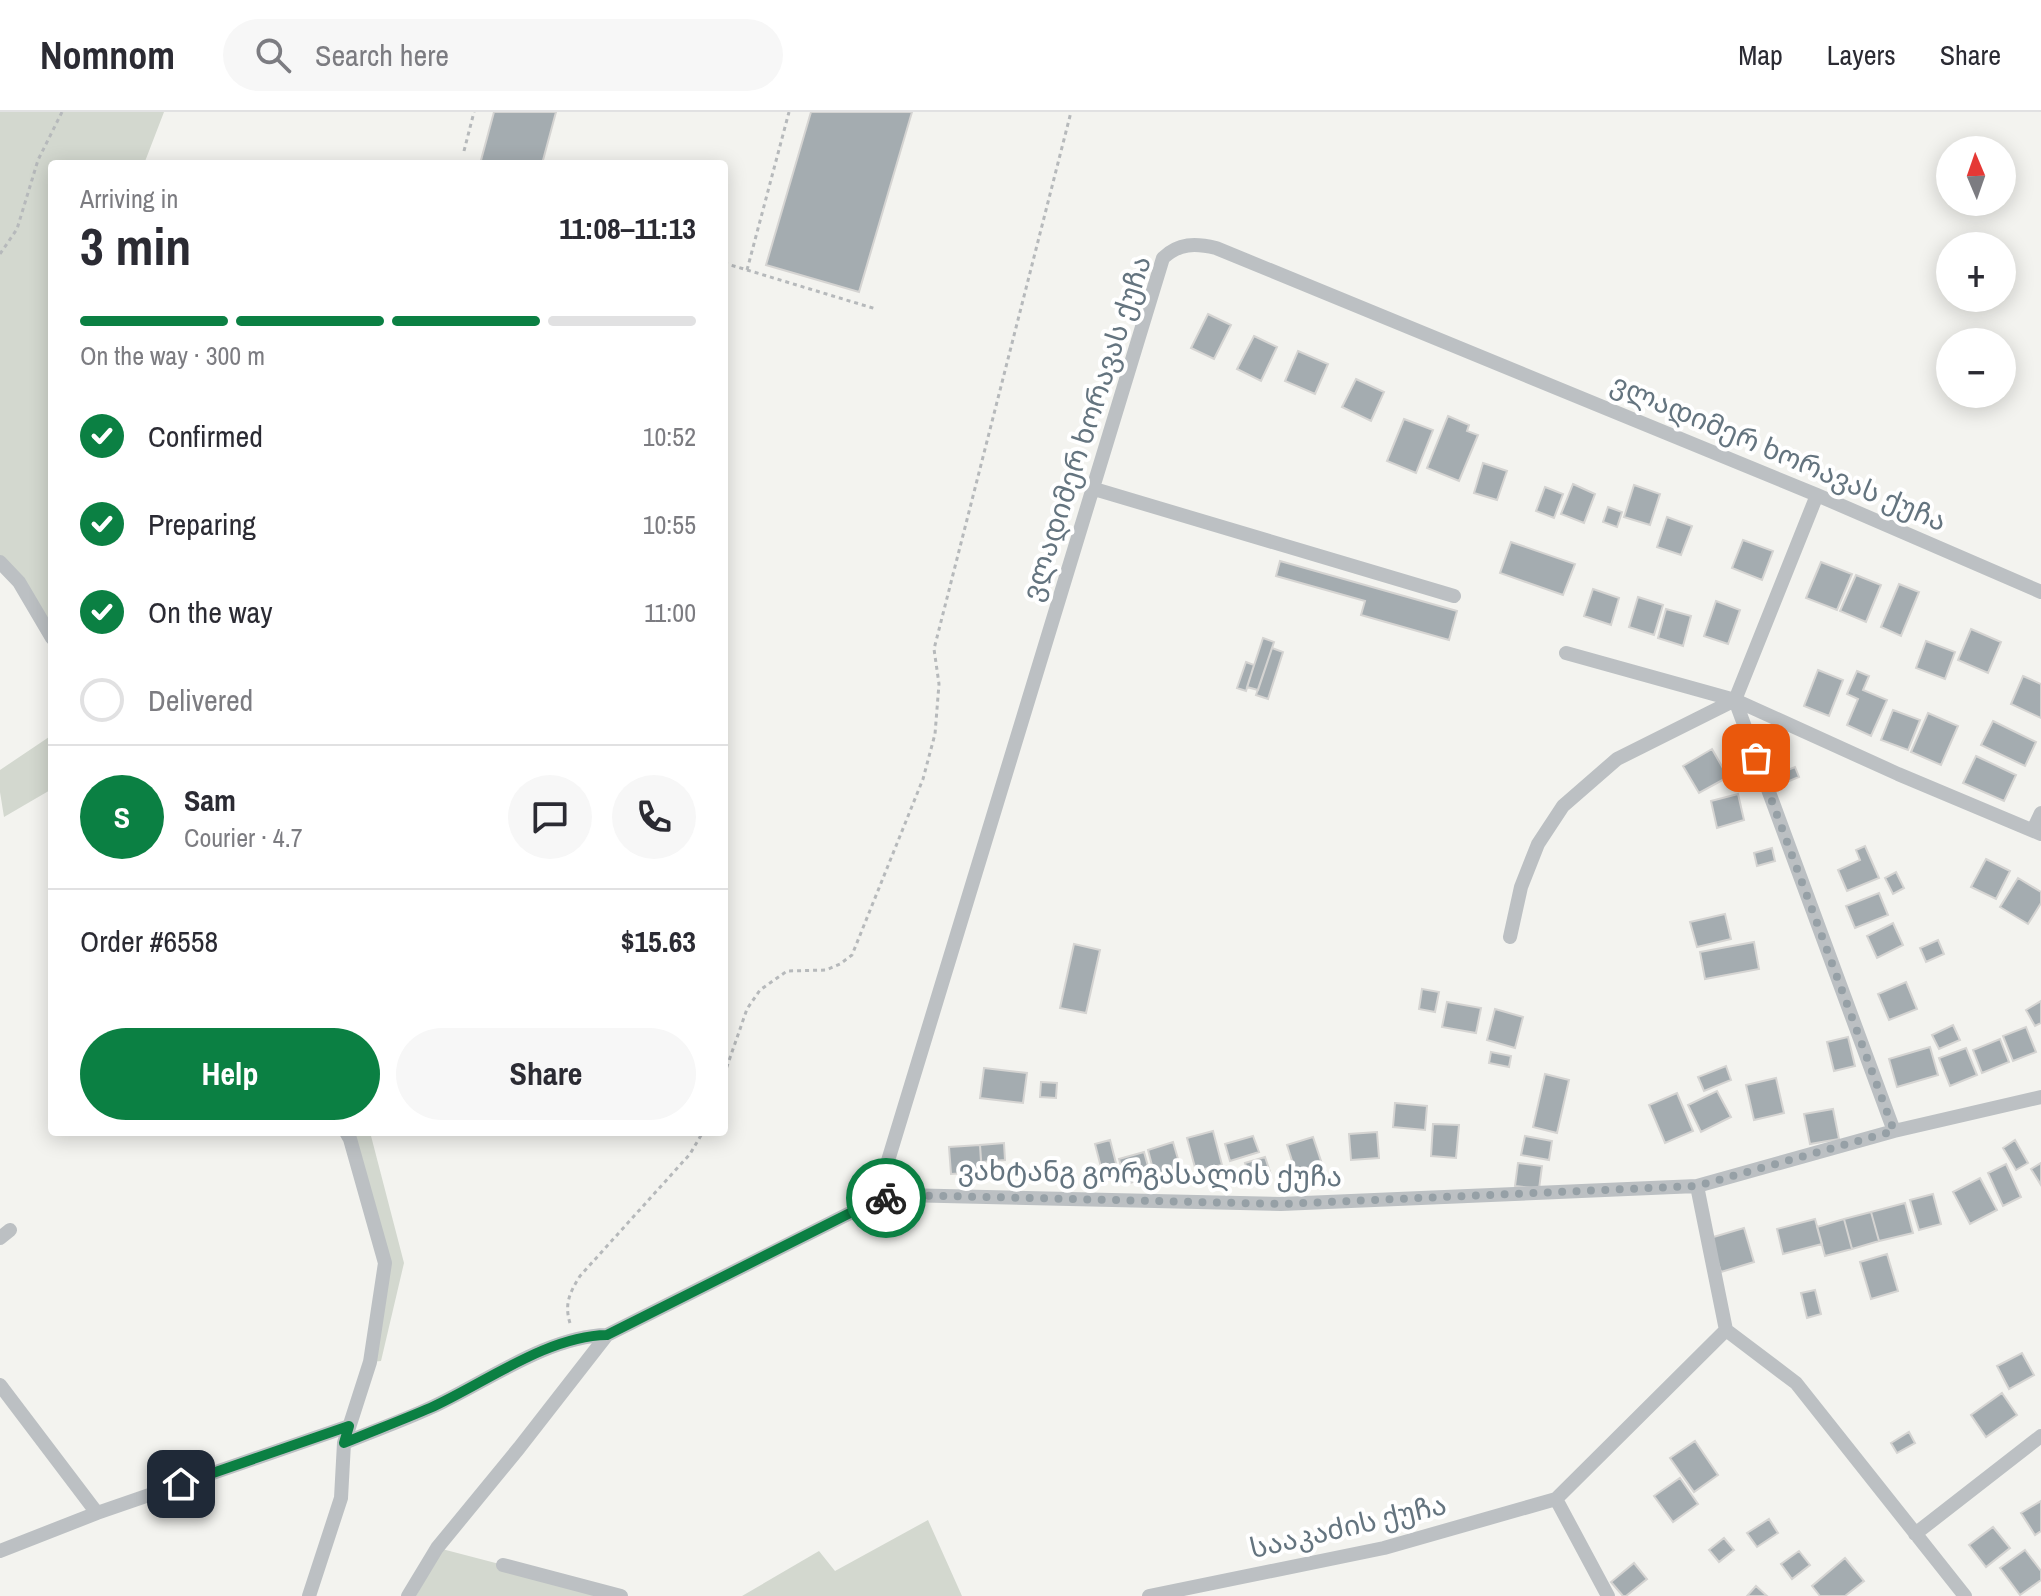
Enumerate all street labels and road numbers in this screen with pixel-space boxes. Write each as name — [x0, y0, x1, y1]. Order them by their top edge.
street label: ვლადიმერ ხორავას ქუჩა — [1012, 251, 1160, 605]
street label: ვლადიმერ ხორავას ქუჩა — [1606, 364, 1952, 540]
street label: ვახტანგ გორგასალის ქუჩა — [958, 1151, 1342, 1195]
street label: სააკაძის ქუჩა — [1246, 1485, 1450, 1567]

